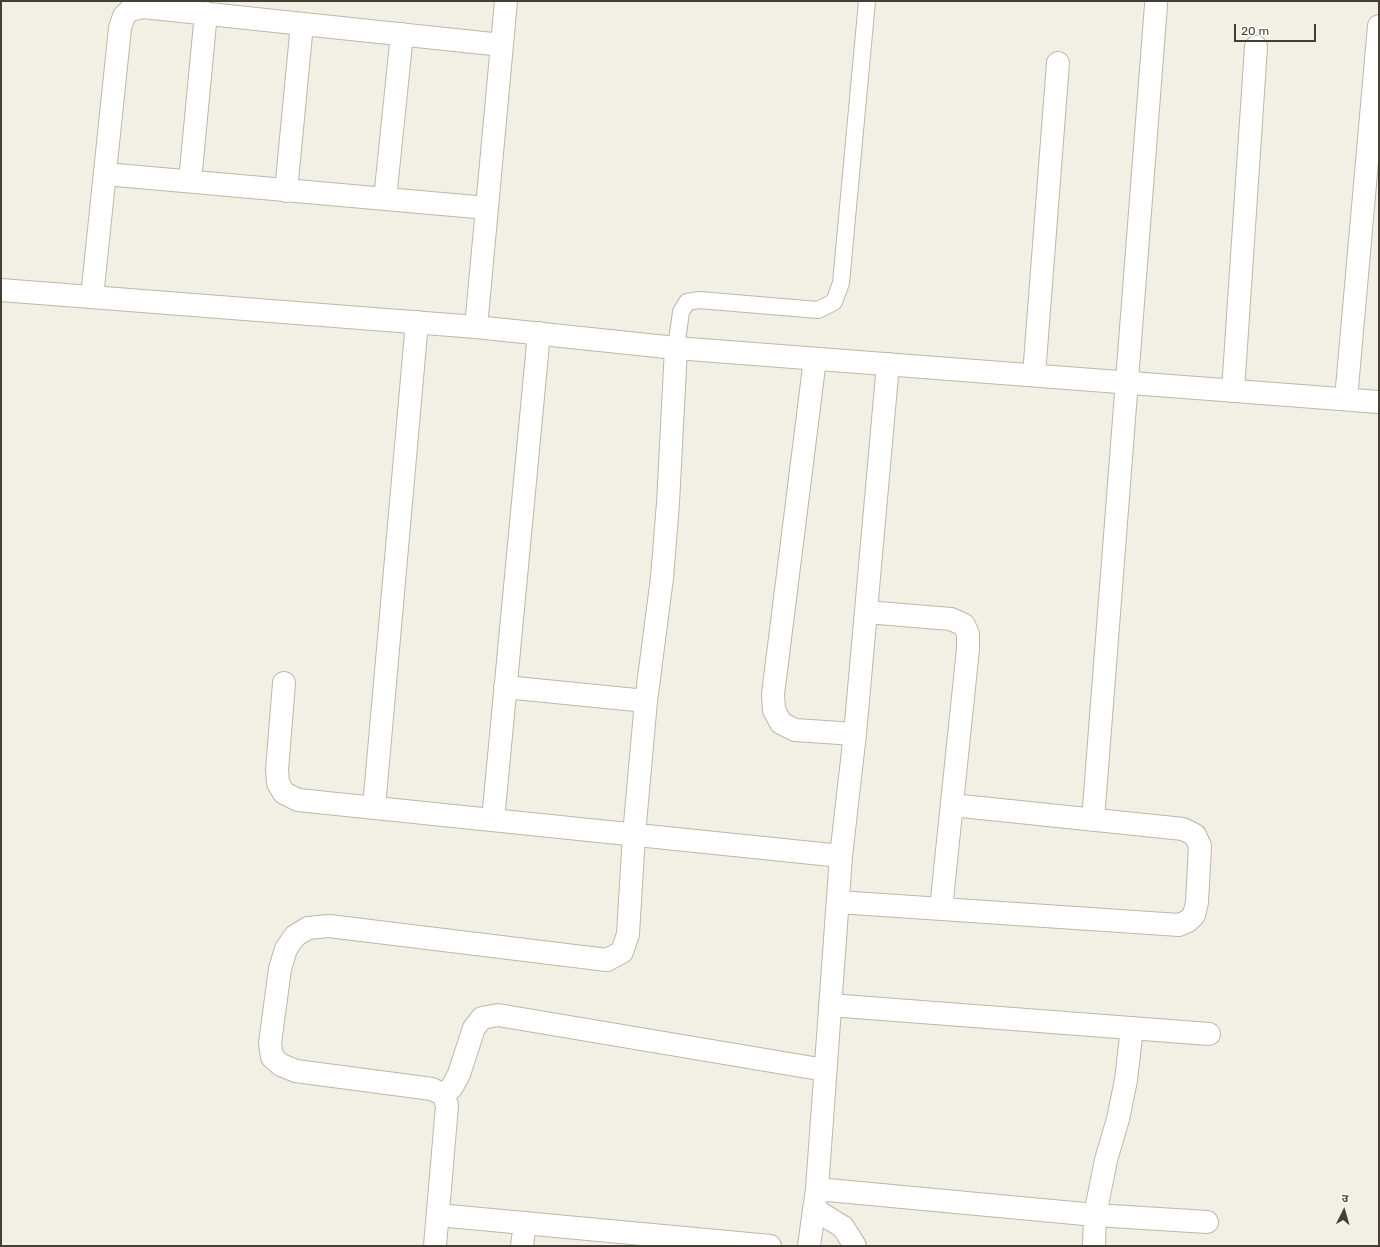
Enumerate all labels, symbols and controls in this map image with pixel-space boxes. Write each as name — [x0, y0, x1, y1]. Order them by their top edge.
scale bar — [1236, 16, 1318, 42]
text: 20 m — [1241, 24, 1269, 38]
north arrow — [1324, 1191, 1364, 1231]
text: उ — [1341, 1192, 1349, 1205]

